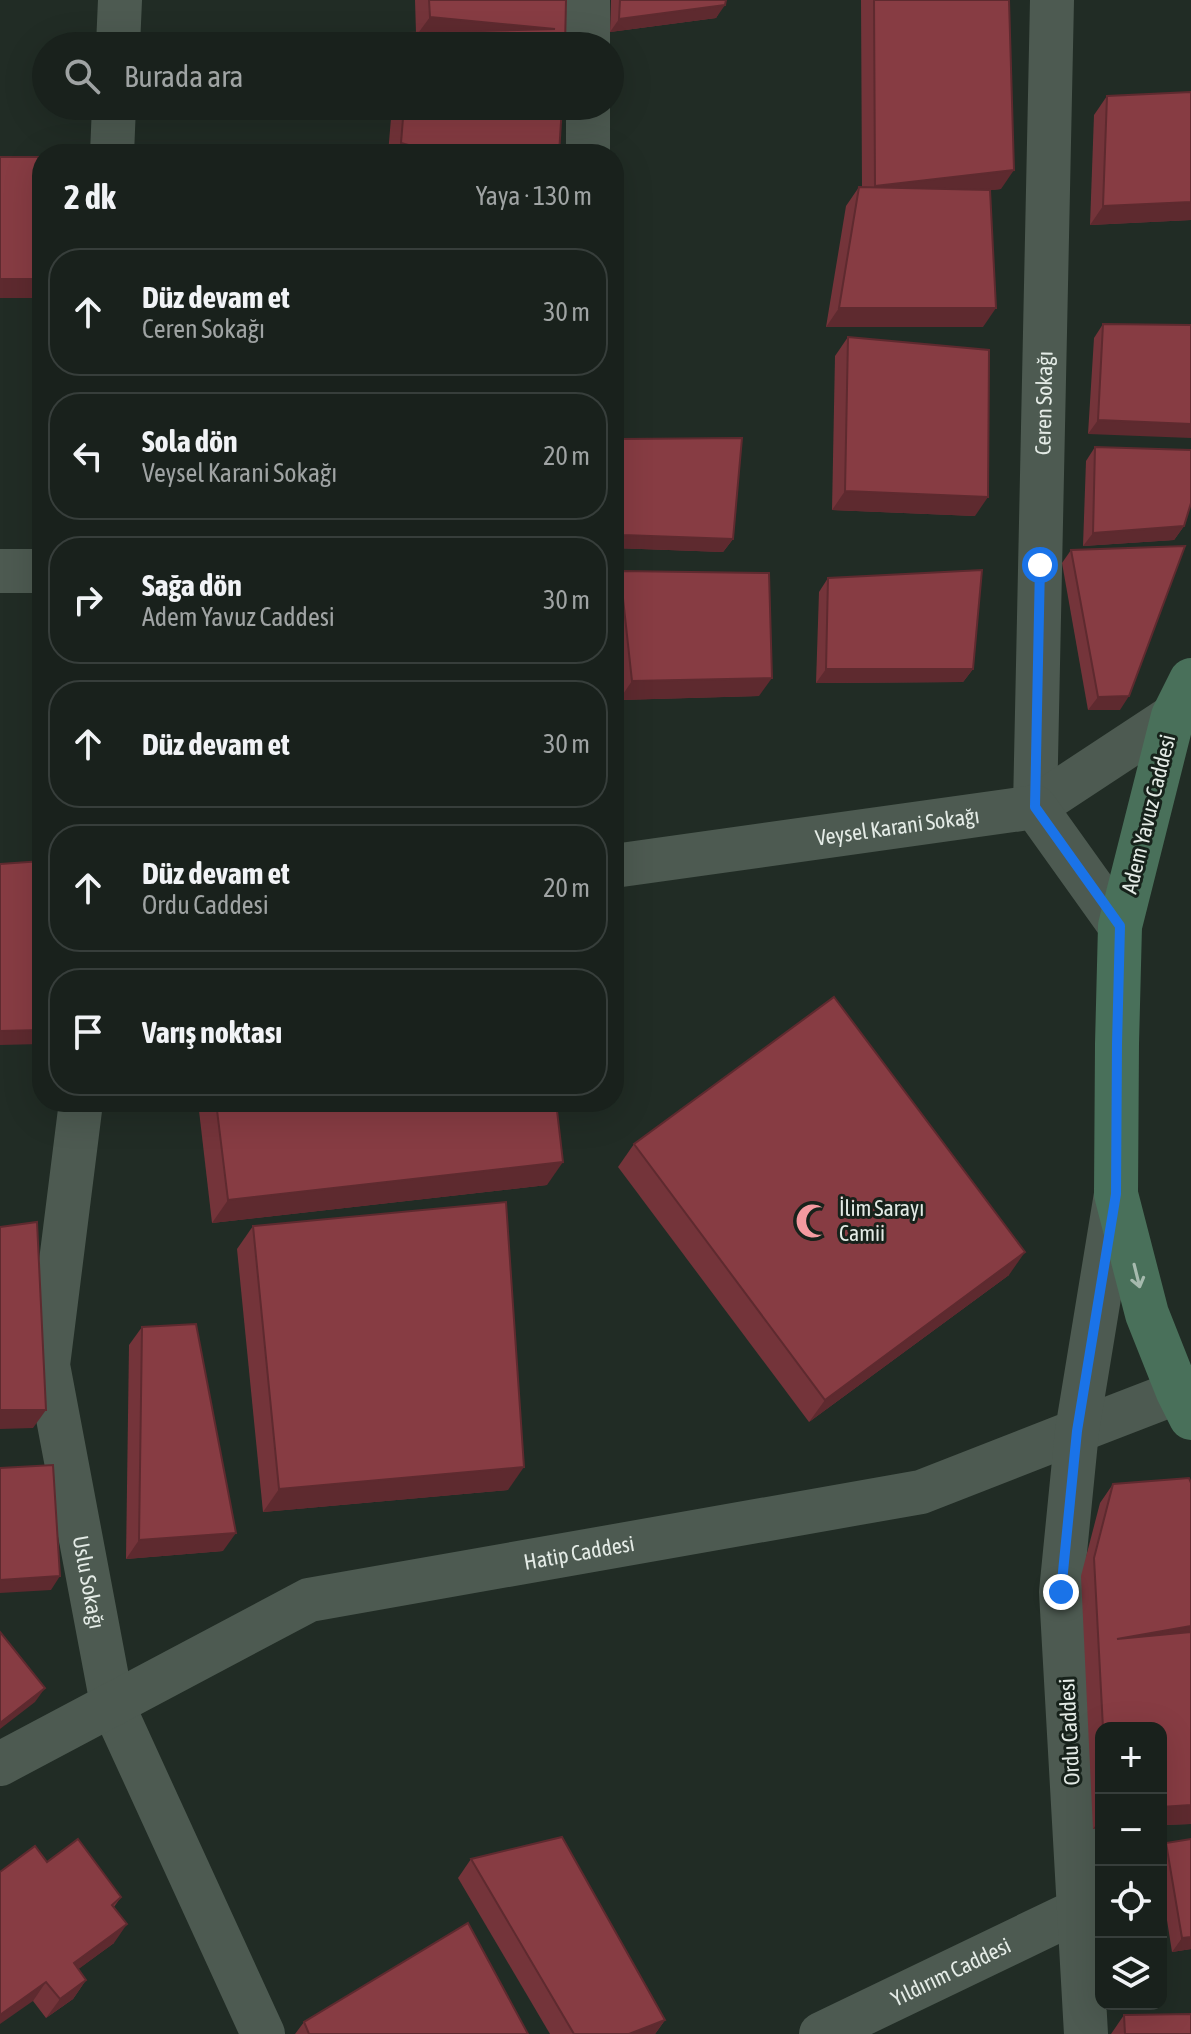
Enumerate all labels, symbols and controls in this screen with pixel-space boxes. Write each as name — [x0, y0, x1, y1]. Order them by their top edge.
search box — [32, 32, 624, 120]
icon: search — [60, 54, 104, 98]
text: Burada ara — [124, 59, 243, 93]
text: 2 dk — [64, 177, 116, 216]
text: Yaya · 130 m — [476, 181, 592, 211]
text: Düz devam et — [142, 280, 290, 314]
icon: ahead — [66, 290, 110, 334]
text: 30 m — [543, 297, 590, 327]
text: Ceren Sokağı — [142, 314, 265, 344]
street label: Ceren Sokağı — [1029, 351, 1058, 455]
text: Sola dön — [142, 424, 238, 458]
icon: left — [66, 434, 110, 478]
text: 20 m — [543, 441, 590, 471]
text: Veysel Karani Sokağı — [142, 458, 337, 488]
route start — [1022, 547, 1058, 583]
text: Sağa dön — [142, 568, 242, 602]
icon: right — [66, 578, 110, 622]
text: 30 m — [543, 585, 590, 615]
text: Adem Yavuz Caddesi — [142, 602, 335, 632]
icon: ahead — [66, 722, 110, 766]
text: Düz devam et — [142, 727, 290, 761]
text: 30 m — [543, 729, 590, 759]
street label: Adem Yavuz Caddesi — [1116, 732, 1180, 896]
street label: Veysel Karani Sokağı — [814, 802, 981, 851]
text: Düz devam et — [142, 856, 290, 890]
icon: ahead — [66, 866, 110, 910]
text: 20 m — [543, 873, 590, 903]
text: Ordu Caddesi — [142, 890, 269, 920]
icon: arrive — [66, 1010, 110, 1054]
text: Varış noktası — [142, 1015, 282, 1049]
place label: İlim Sarayı Camii — [839, 1195, 924, 1246]
mosque icon: İlim Sarayı Camii — [794, 1202, 832, 1240]
one-way arrow — [1131, 1263, 1146, 1289]
street label: Hatip Caddesi — [522, 1530, 636, 1575]
street label: Uslu Sokağı — [67, 1533, 111, 1631]
route end — [1043, 1574, 1079, 1610]
street label: Ordu Caddesi — [1053, 1678, 1085, 1786]
map controls — [1095, 1722, 1167, 2010]
button: + — [1095, 1722, 1167, 1794]
button: − — [1095, 1794, 1167, 1866]
button: locate — [1095, 1866, 1167, 1938]
street label: Yıldırım Caddesi — [887, 1932, 1015, 2011]
button: layers — [1095, 1938, 1167, 2010]

